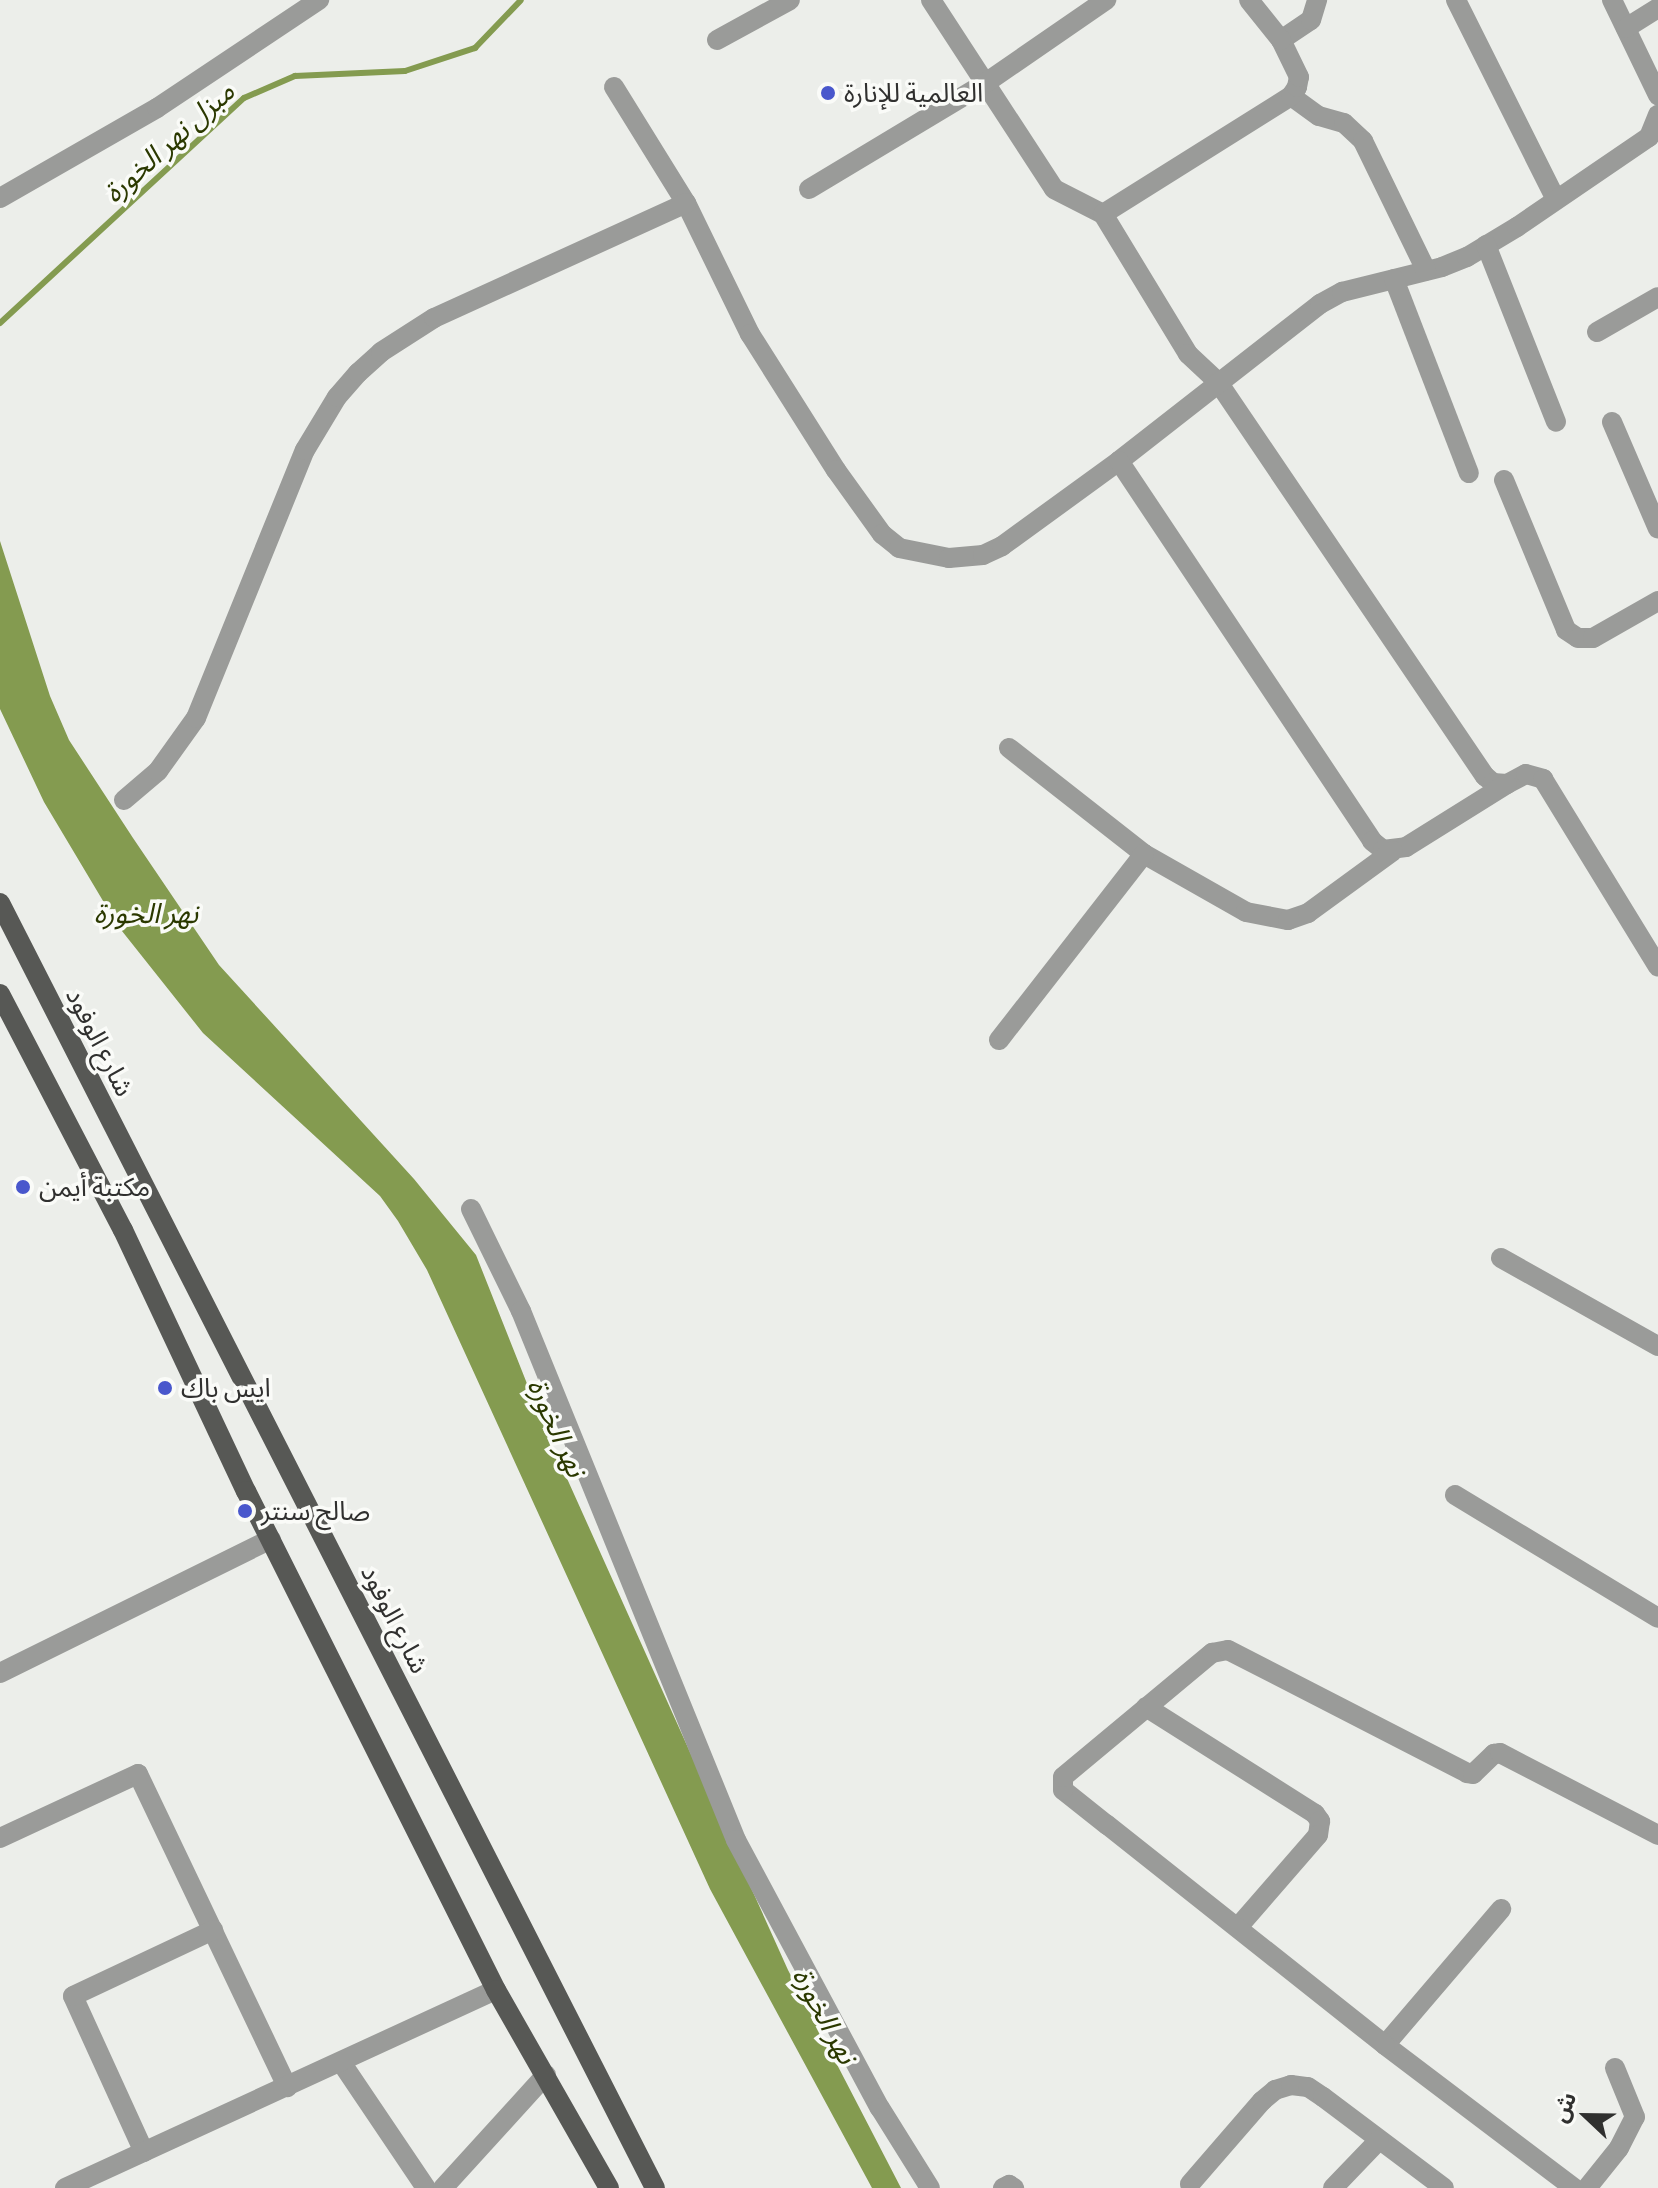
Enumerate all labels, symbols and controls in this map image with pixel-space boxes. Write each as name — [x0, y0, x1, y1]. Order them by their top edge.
water label: مبزل نهر الخورة — [96, 74, 240, 208]
place label: العالمية للإنارة — [844, 77, 983, 109]
marker: العالمية للإنارة — [819, 84, 837, 102]
water label: نهر الخورة — [94, 895, 198, 929]
street label: شارع الوفود — [59, 983, 141, 1101]
place label: مكتبة أيمن — [39, 1171, 150, 1203]
marker: مكتبة أيمن — [14, 1178, 32, 1196]
place label: ايس باك — [181, 1372, 271, 1404]
water label: نهر الخورة — [522, 1373, 594, 1481]
marker: ايس باك — [156, 1379, 174, 1397]
place label: صالح سنتر — [261, 1495, 370, 1527]
marker: صالح سنتر — [236, 1502, 254, 1520]
street label: شارع الوفود — [354, 1560, 436, 1678]
water label: نهر الخورة — [787, 1961, 865, 2069]
north arrow — [1546, 2076, 1626, 2156]
text: ش — [1544, 2087, 1583, 2127]

